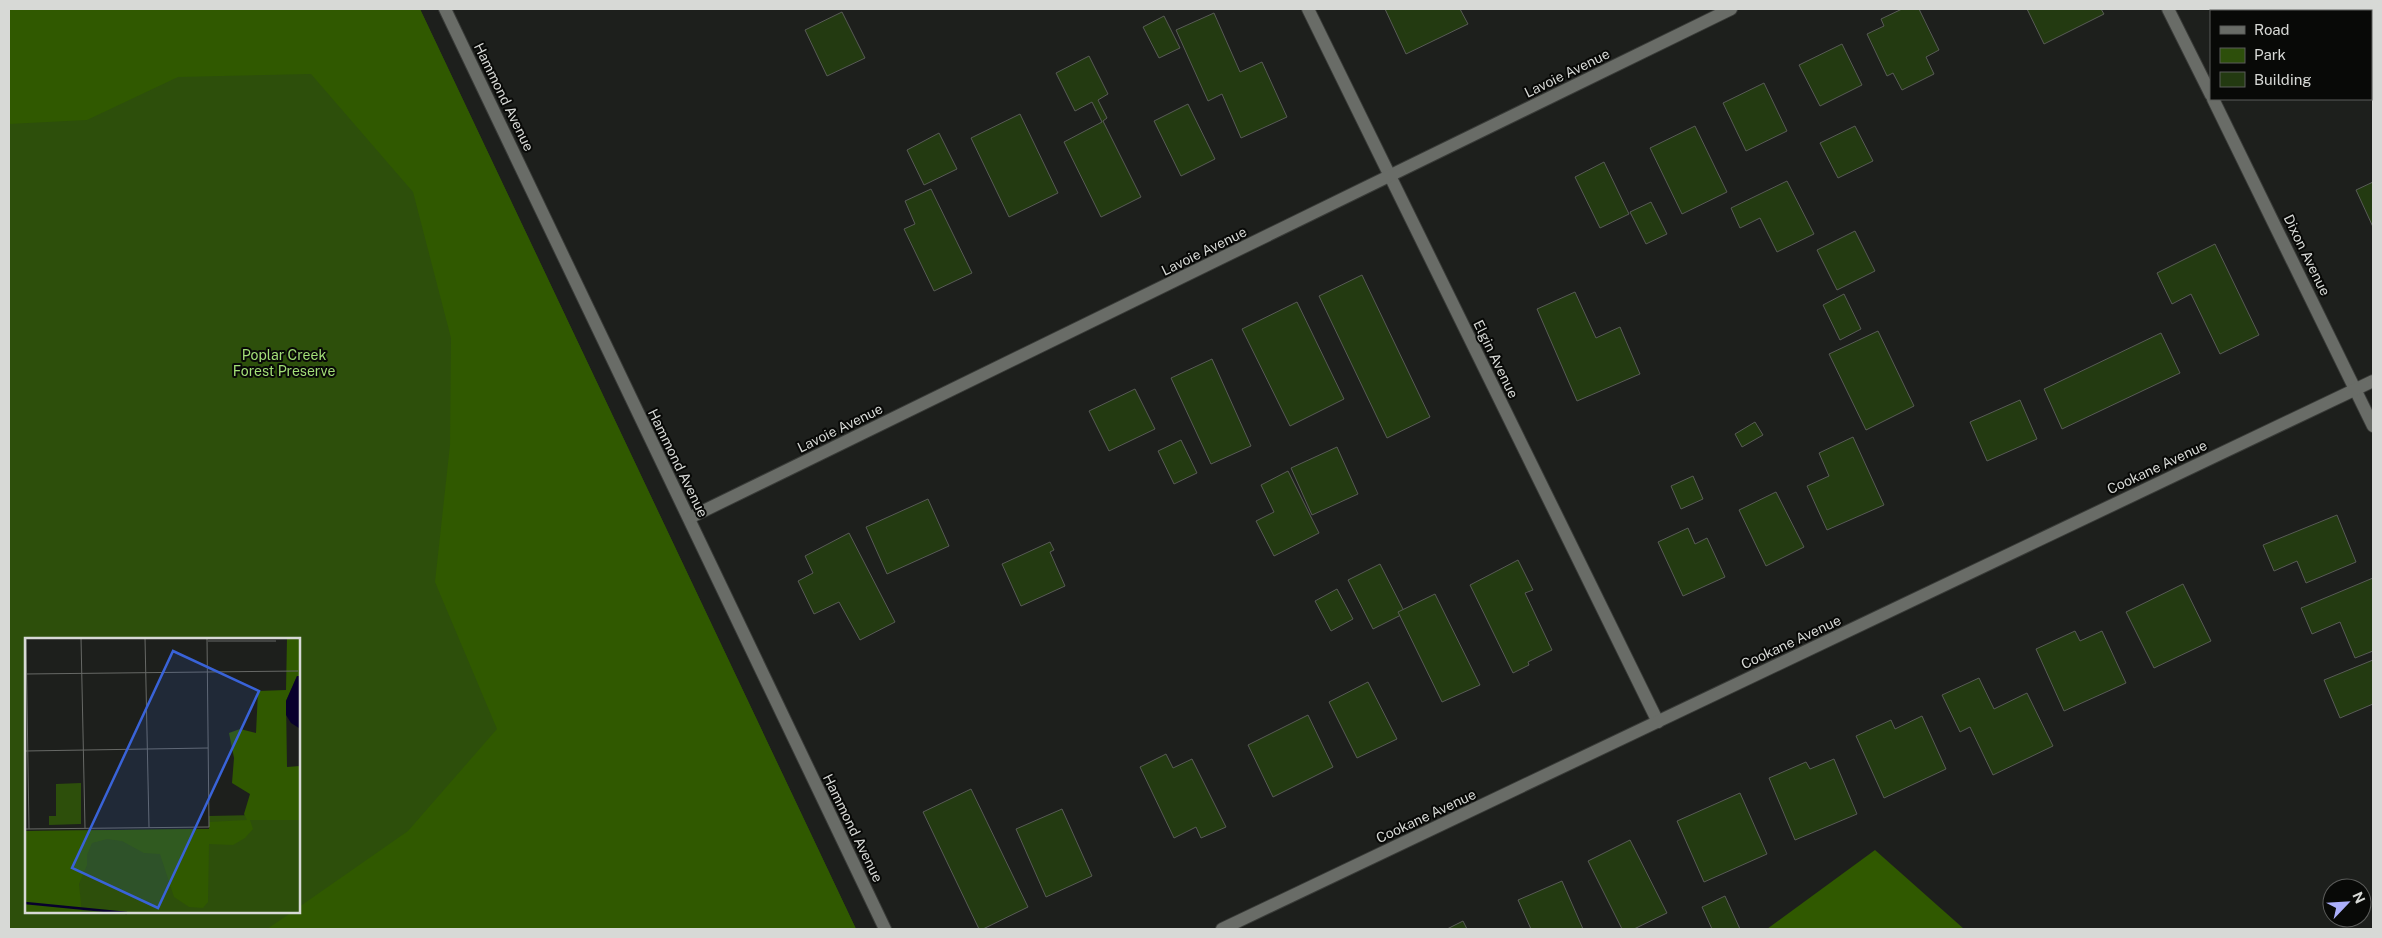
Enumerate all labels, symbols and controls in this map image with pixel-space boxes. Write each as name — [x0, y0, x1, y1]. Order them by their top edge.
legend — [2210, 10, 2372, 100]
text: Road — [2254, 21, 2290, 38]
street label: Hammond Avenue — [471, 40, 537, 154]
street label: Lavoie Avenue — [1522, 45, 1612, 101]
text: Park — [2254, 46, 2286, 63]
text: Building — [2254, 71, 2312, 88]
street label: Dixon Avenue — [2280, 212, 2334, 298]
street label: Lavoie Avenue — [1159, 223, 1249, 279]
street label: Elgin Avenue — [1470, 317, 1522, 401]
park label: Poplar Creek Forest Preserve — [233, 347, 335, 379]
street label: Lavoie Avenue — [795, 400, 885, 456]
street label: Hammond Avenue — [645, 406, 711, 520]
street label: Cookane Avenue — [2105, 437, 2209, 497]
street label: Cookane Avenue — [1739, 612, 1843, 672]
inset map — [25, 638, 300, 913]
street label: Hammond Avenue — [820, 771, 886, 885]
street label: Cookane Avenue — [1374, 786, 1478, 846]
north arrow — [2322, 878, 2372, 928]
text: N — [2349, 889, 2368, 906]

